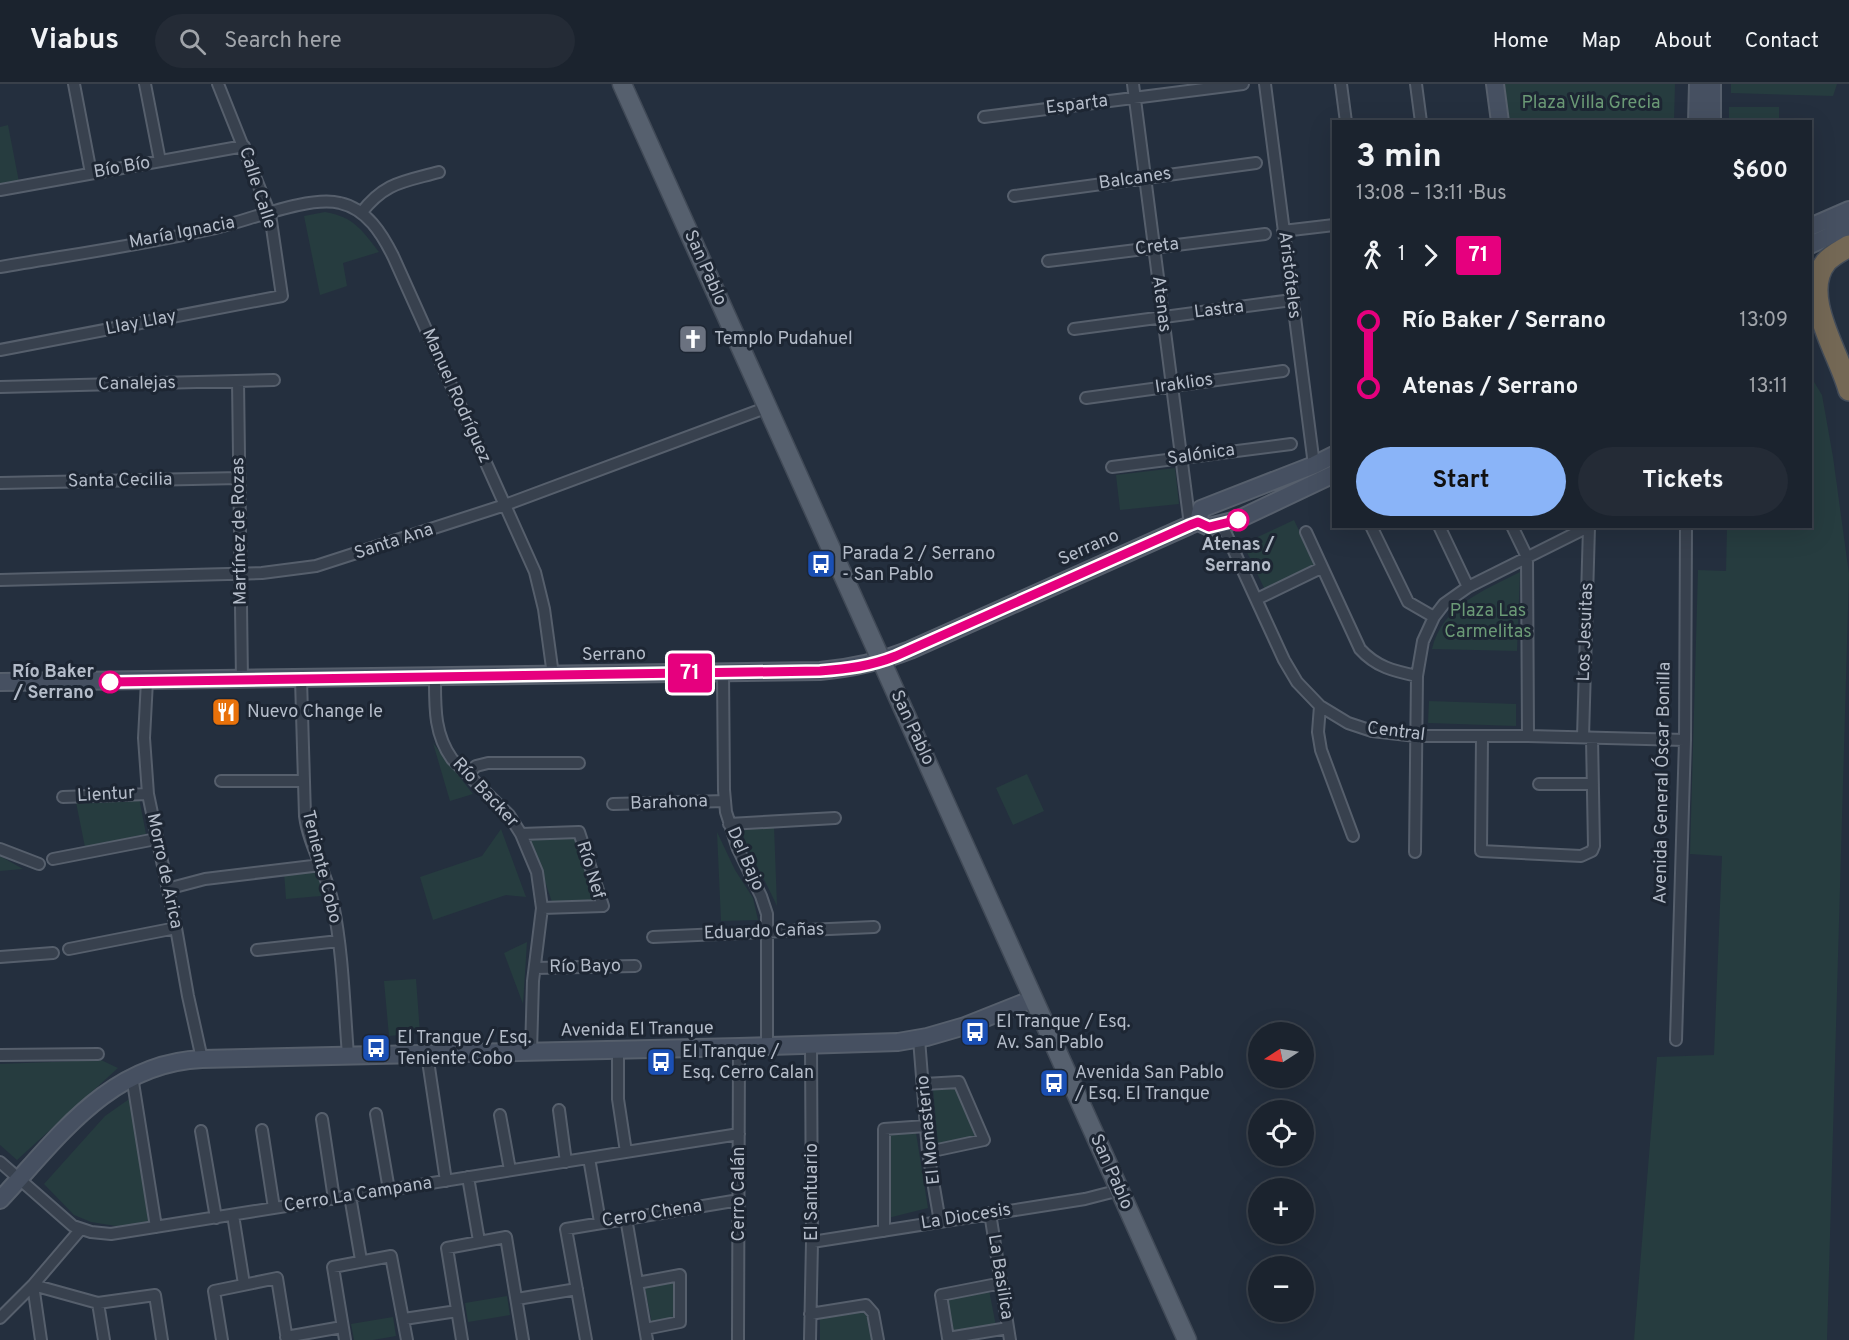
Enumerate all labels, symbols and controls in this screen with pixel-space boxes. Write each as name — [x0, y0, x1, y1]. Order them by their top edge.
search box — [155, 14, 575, 68]
text: Viabus — [30, 23, 119, 59]
icon: search — [176, 25, 209, 58]
text: Search here — [224, 28, 342, 55]
text: Home — [1493, 28, 1549, 55]
text: Map — [1582, 28, 1621, 55]
text: About — [1654, 28, 1712, 55]
text: Contact — [1745, 28, 1819, 55]
street label: Esparta — [1045, 90, 1109, 120]
park label: Plaza Villa Grecia — [1521, 92, 1661, 115]
text: 3 min — [1356, 137, 1442, 179]
street label: Calle Calle — [233, 144, 281, 232]
street label: Bío Bío — [92, 152, 152, 184]
text: $600 — [1732, 158, 1788, 185]
street label: Balcanes — [1097, 163, 1173, 195]
text: 13:08 – 13:11 · Bus — [1356, 181, 1507, 207]
street label: María Ignacia — [127, 211, 237, 255]
street label: San Pablo — [678, 227, 732, 309]
street label: Aristóteles — [1272, 230, 1306, 320]
street label: Creta — [1134, 233, 1180, 261]
icon: walk — [1356, 239, 1389, 272]
icon: forward — [1414, 239, 1447, 272]
text: 1 — [1398, 242, 1405, 268]
text: 71 — [1468, 242, 1489, 269]
street label: Atenas — [1146, 274, 1176, 334]
street label: Lastra — [1193, 296, 1245, 324]
street label: Llay Llay — [104, 305, 178, 341]
text: Río Baker / Serrano — [1402, 308, 1606, 335]
text: 13:09 — [1739, 308, 1788, 334]
church icon: Templo Pudahuel — [677, 323, 709, 355]
street label: Manuel Rodríguez — [416, 325, 496, 467]
place label: Templo Pudahuel — [714, 328, 853, 351]
street label: Iraklios — [1154, 369, 1214, 399]
street label: Canalejas — [98, 372, 176, 396]
text: Atenas / Serrano — [1402, 374, 1578, 401]
text: 13:11 — [1749, 374, 1788, 400]
street label: Salónica — [1166, 439, 1236, 471]
button: Start — [1356, 447, 1566, 516]
button: Tickets — [1578, 447, 1788, 516]
street label: Martínez de Rozas — [227, 457, 253, 605]
street label: Santa Cecilia — [67, 469, 173, 493]
marker: Atenas / Serrano — [1227, 509, 1249, 531]
street label: Santa Ana — [352, 518, 436, 566]
street label: Serrano — [1055, 524, 1123, 572]
place label: Atenas / Serrano — [1201, 534, 1275, 578]
place label: Parada 2 / Serrano - San Pablo — [842, 543, 995, 587]
bus stop icon: Parada 2 / Serrano - San Pablo — [805, 548, 837, 580]
street label: Los Jesuitas — [1573, 582, 1599, 682]
park label: Plaza Las Carmelitas — [1444, 600, 1532, 644]
street label: Serrano — [582, 643, 646, 667]
line badge: 71 — [663, 654, 717, 692]
text: 71 — [680, 660, 700, 687]
place label: Río Baker / Serrano — [12, 661, 94, 705]
street label: Avenida General Óscar Bonilla — [1647, 661, 1677, 904]
marker: Río Baker / Serrano — [99, 671, 121, 693]
street label: San Pablo — [885, 687, 939, 769]
restaurant icon: Nuevo Change le — [210, 696, 242, 728]
place label: Nuevo Change le — [247, 701, 383, 724]
street label: Central — [1366, 717, 1426, 747]
street label: Río Backer — [447, 753, 523, 833]
street label: Lientur — [76, 782, 136, 808]
street label: Barahona — [630, 790, 708, 816]
street label: Teniente Cobo — [296, 808, 346, 926]
street label: Morro de Arica — [141, 811, 187, 931]
street label: Del Bajo — [721, 824, 769, 894]
street label: Río Nef — [570, 838, 610, 902]
street label: Eduardo Cañas — [703, 918, 825, 946]
street label: Río Bayo — [549, 955, 621, 979]
place label: El Tranque / Esq. Av. San Pablo — [996, 1011, 1131, 1055]
bus stop icon: El Tranque / Esq. Av. San Pablo — [959, 1016, 991, 1048]
street label: Avenida El Tranque — [560, 1017, 714, 1043]
north arrow — [1248, 1022, 1314, 1088]
map controls — [1248, 1022, 1314, 1322]
place label: El Tranque / Esq. Teniente Cobo — [397, 1027, 532, 1071]
bus stop icon: El Tranque / Esq. Teniente Cobo — [360, 1032, 392, 1064]
place label: El Tranque / Esq. Cerro Calan — [682, 1041, 814, 1085]
bus stop icon: El Tranque / Esq. Cerro Calan — [645, 1046, 677, 1078]
place label: Avenida San Pablo / Esq. El Tranque — [1074, 1062, 1224, 1106]
bus stop icon: Avenida San Pablo / Esq. El Tranque — [1038, 1067, 1070, 1099]
street label: El Monasterio — [912, 1074, 946, 1186]
button: locate — [1248, 1100, 1314, 1166]
street label: San Pablo — [1084, 1131, 1138, 1213]
street label: El Santuario — [801, 1143, 824, 1241]
street label: Cerro Calán — [728, 1147, 751, 1241]
street label: Cerro La Campana — [282, 1172, 434, 1218]
button: + — [1248, 1178, 1314, 1244]
street label: Cerro Chena — [600, 1195, 704, 1233]
street label: La Diocesis — [919, 1199, 1013, 1235]
street label: La Basilica — [982, 1233, 1018, 1321]
button: − — [1248, 1256, 1314, 1322]

